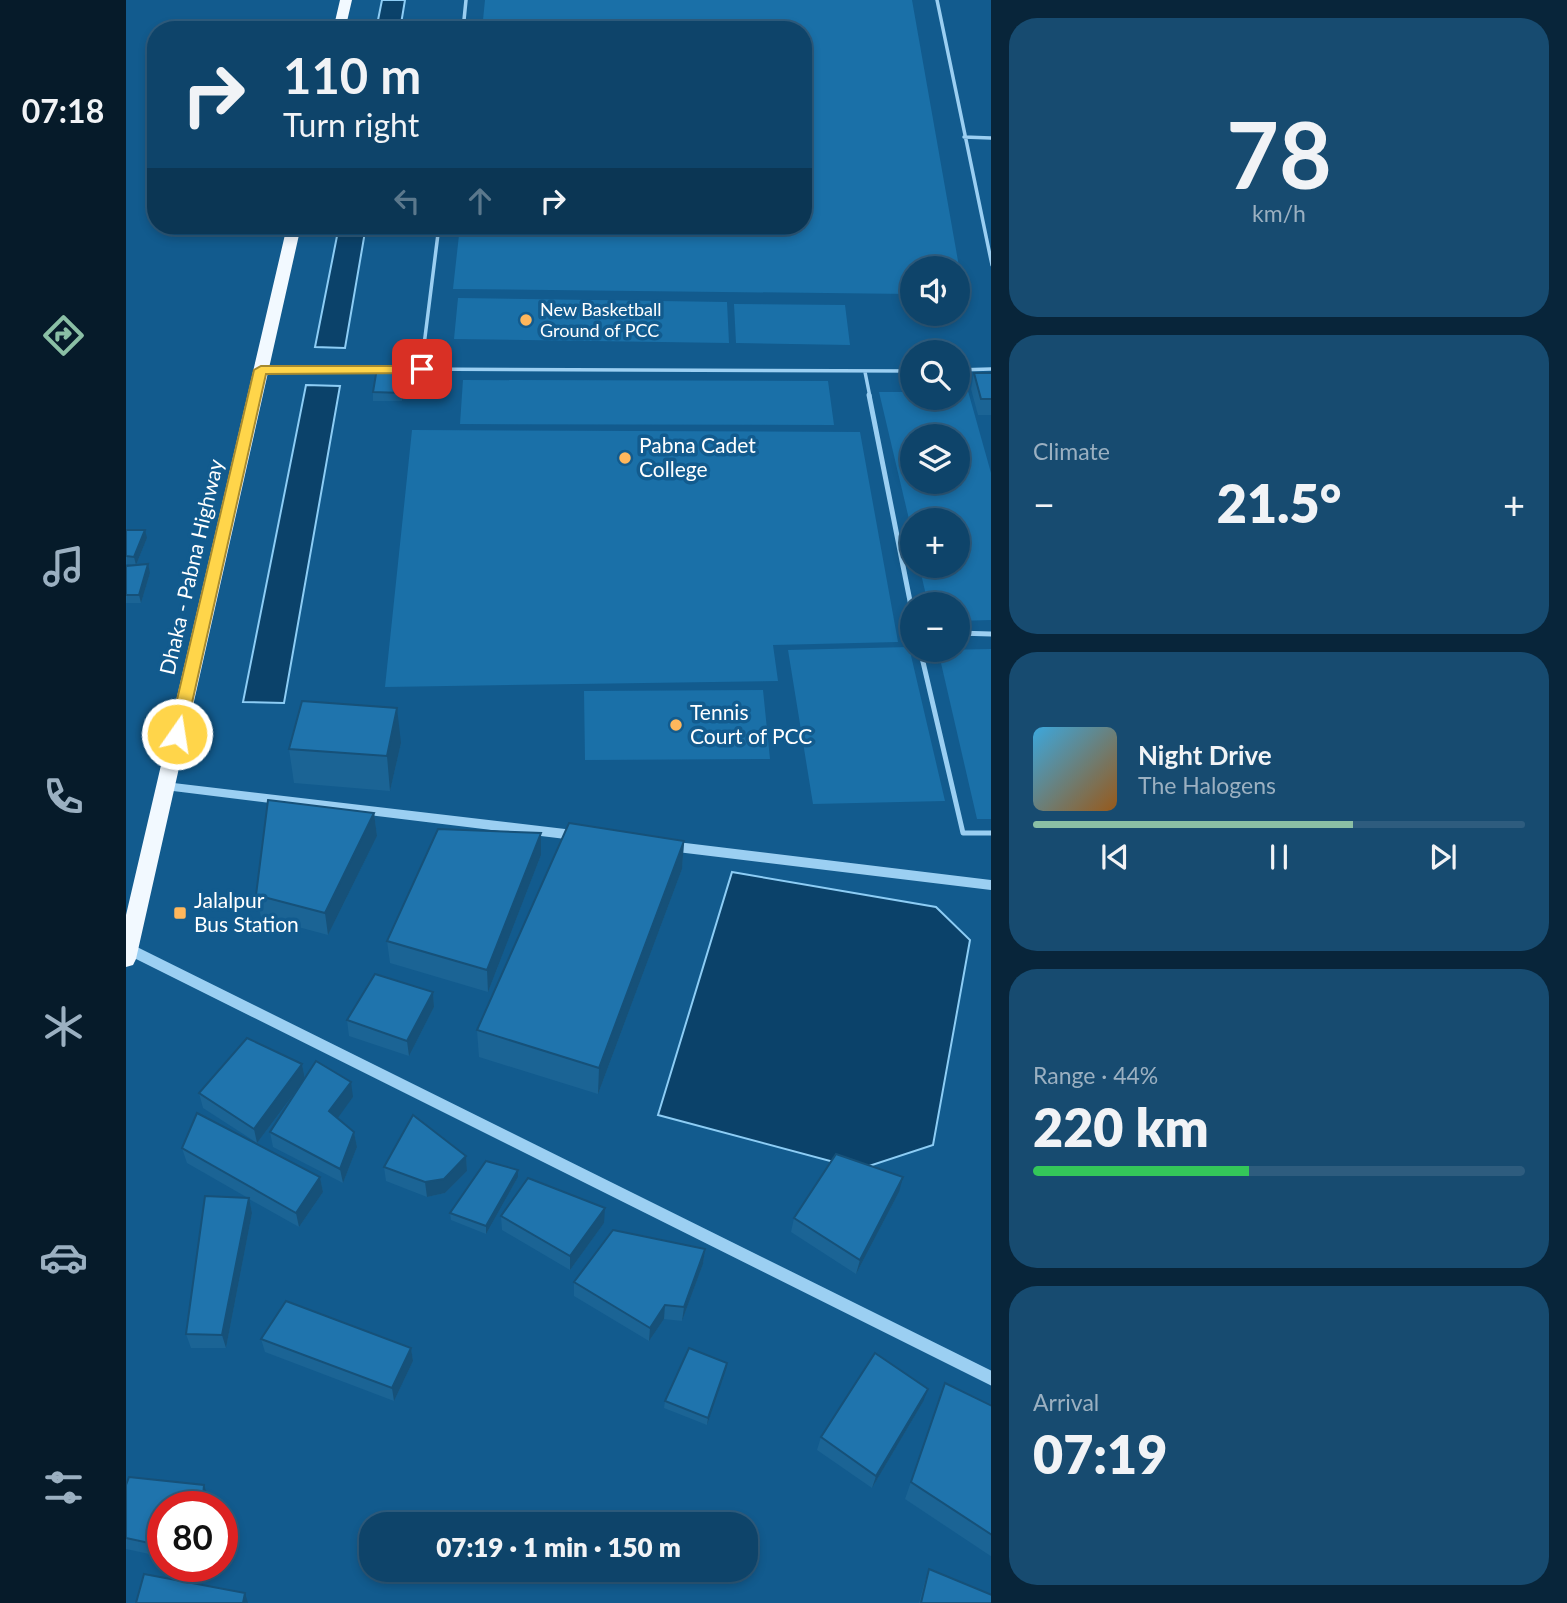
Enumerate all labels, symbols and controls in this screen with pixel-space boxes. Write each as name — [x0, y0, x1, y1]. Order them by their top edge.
text: 110 m — [283, 46, 421, 104]
icon: right — [168, 49, 259, 140]
text: 07:18 — [22, 91, 104, 130]
text: 78 — [1226, 99, 1332, 208]
text: Turn right — [283, 105, 419, 144]
icon: left — [388, 182, 426, 220]
icon: ahead — [461, 182, 499, 220]
icon: right — [534, 182, 572, 220]
text: km/h — [1252, 199, 1306, 227]
map controls — [900, 256, 970, 662]
button: sound — [900, 256, 970, 326]
place label: New Basketball Ground of PCC — [540, 298, 662, 341]
icon: directions — [39, 311, 88, 360]
marker: New Basketball Ground of PCC — [518, 312, 534, 328]
pin — [392, 339, 452, 399]
button: search — [900, 340, 970, 410]
icon: arrive — [403, 350, 441, 388]
button: layers — [900, 424, 970, 494]
place label: Pabna Cadet College — [639, 432, 756, 481]
text: Climate — [1033, 437, 1110, 465]
marker: Pabna Cadet College — [617, 450, 633, 466]
street label: Dhaka - Pabna Highway — [154, 456, 228, 677]
text: 21.5° — [1217, 472, 1341, 534]
text: − — [1033, 481, 1055, 527]
text: + — [1503, 481, 1525, 527]
button: + — [900, 508, 970, 578]
icon: music — [39, 542, 88, 591]
button: − — [900, 592, 970, 662]
position arrow — [140, 697, 214, 771]
place label: Tennis Court of PCC — [690, 699, 812, 748]
marker: Tennis Court of PCC — [668, 717, 684, 733]
text: Night Drive — [1138, 739, 1272, 771]
text: The Halogens — [1138, 771, 1276, 799]
icon: phone — [39, 772, 88, 821]
icon: previous — [1096, 838, 1134, 876]
icon: pause — [1260, 838, 1298, 876]
icon: next — [1424, 838, 1462, 876]
place label: Jalalpur Bus Station — [194, 887, 299, 936]
marker: Jalalpur Bus Station — [172, 905, 188, 921]
icon: climate — [39, 1002, 88, 1051]
text: Range · 44% — [1033, 1061, 1158, 1089]
text: 220 km — [1033, 1096, 1209, 1158]
icon: car — [39, 1233, 88, 1282]
text: Arrival — [1033, 1388, 1099, 1416]
text: 07:19 — [1033, 1423, 1167, 1485]
icon: filters — [39, 1463, 88, 1512]
speed limit sign: 80 — [147, 1491, 238, 1582]
text: 07:19 · 1 min · 150 m — [436, 1531, 681, 1563]

